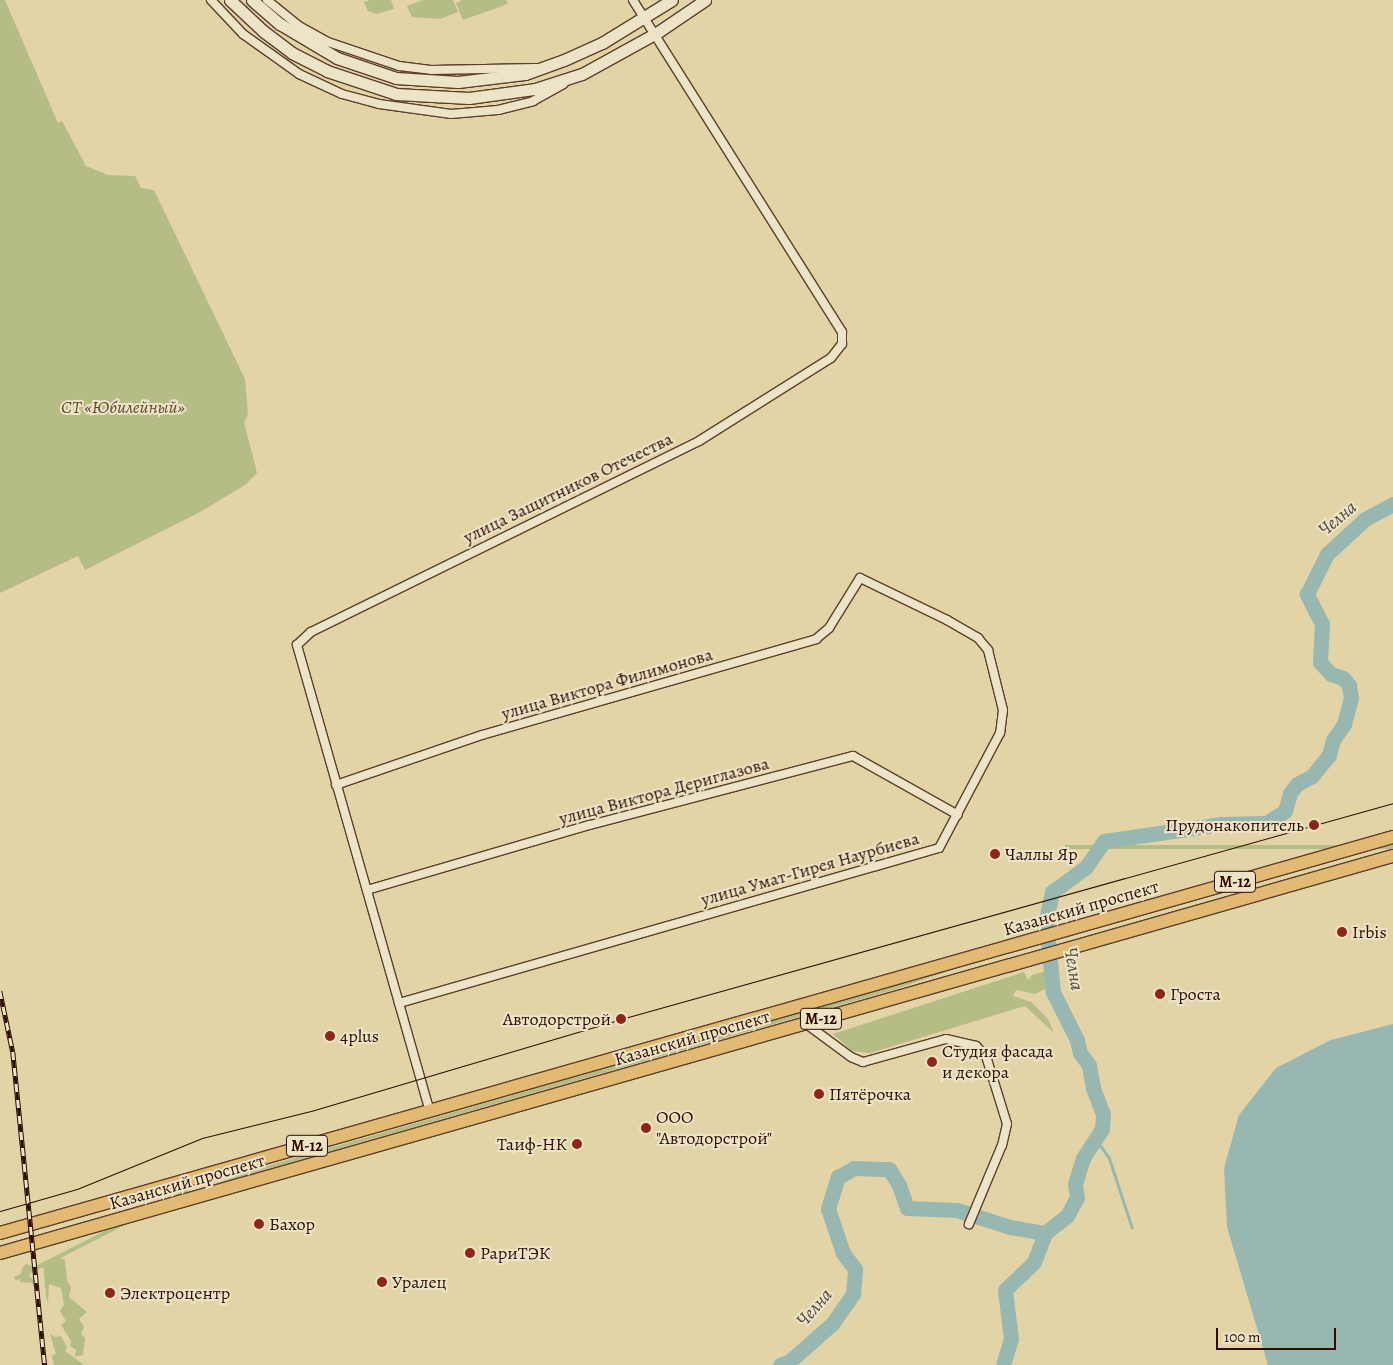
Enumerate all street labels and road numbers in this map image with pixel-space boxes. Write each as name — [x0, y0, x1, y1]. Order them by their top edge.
street label: улица Защитников Отечества — [460, 428, 676, 548]
street label: улица Виктора Филимонова — [499, 643, 715, 725]
street label: улица Виктора Дериглазова — [557, 753, 771, 829]
street label: улица Умат-Гирея Наурбиева — [698, 827, 922, 911]
road number: М-12 — [1214, 869, 1256, 896]
street label: Казанский проспект — [1001, 876, 1161, 940]
street label: Казанский проспект — [612, 1006, 772, 1070]
road number: М-12 — [800, 1006, 842, 1032]
road number: М-12 — [286, 1132, 328, 1160]
street label: Казанский проспект — [107, 1150, 267, 1214]

